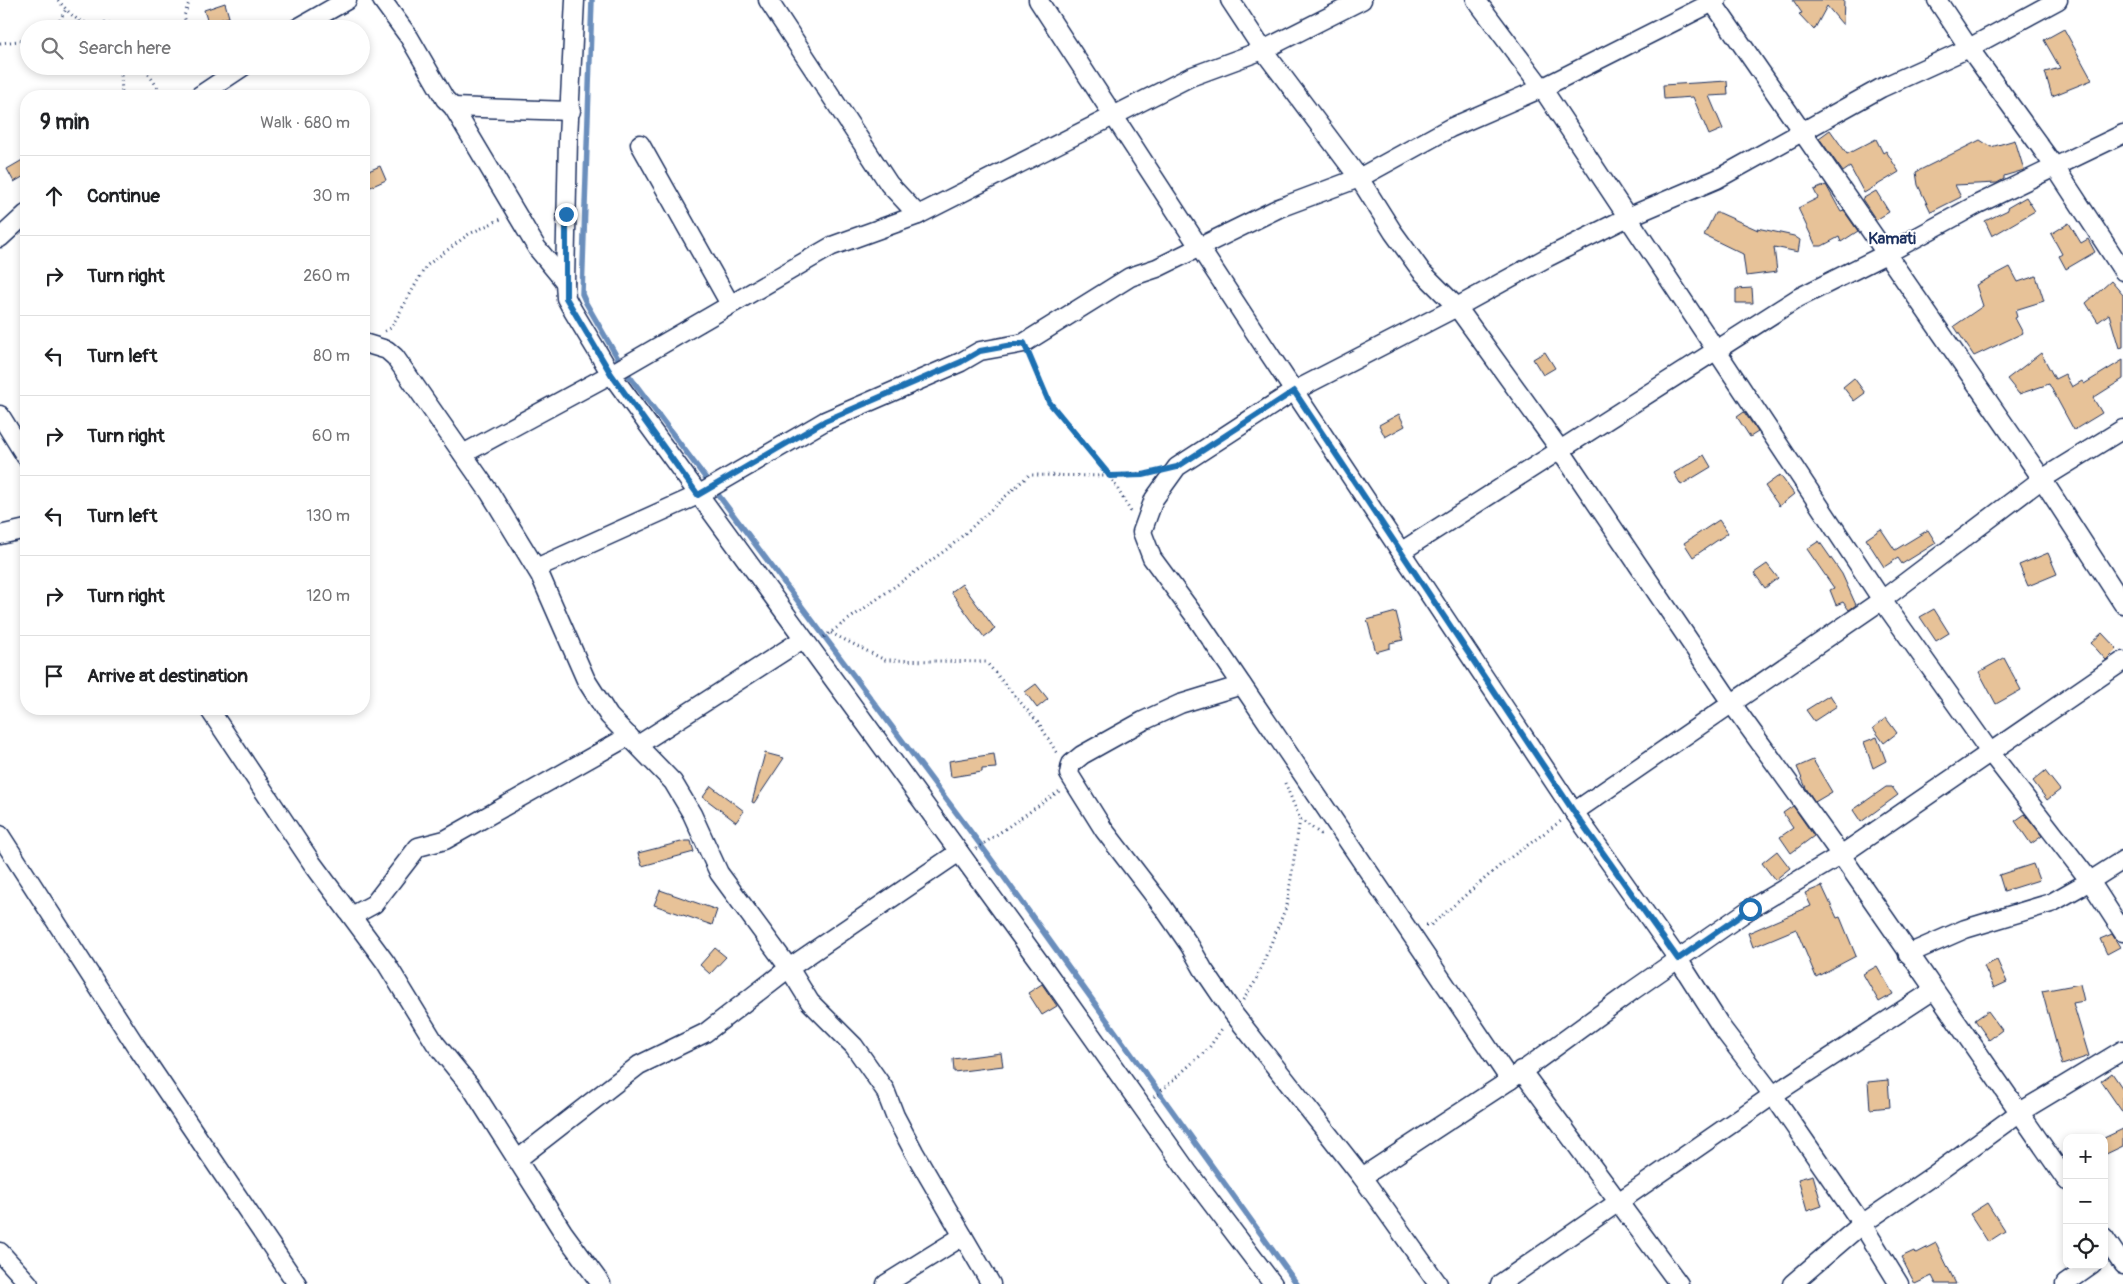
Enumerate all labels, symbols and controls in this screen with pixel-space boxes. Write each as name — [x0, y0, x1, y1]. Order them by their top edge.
search box — [20, 20, 370, 75]
icon: search — [38, 34, 66, 62]
text: Search here — [78, 36, 171, 60]
text: 9 min — [40, 109, 89, 136]
text: Walk · 680 m — [260, 113, 350, 133]
icon: ahead — [40, 182, 68, 210]
text: Continue — [87, 184, 160, 208]
text: 30 m — [312, 186, 350, 206]
route end — [555, 203, 578, 226]
district label: Kamati — [1868, 229, 1916, 249]
icon: right — [40, 262, 68, 290]
text: Turn right — [87, 264, 165, 288]
text: 260 m — [303, 266, 350, 286]
icon: left — [40, 342, 68, 370]
text: Turn left — [87, 344, 157, 368]
text: 80 m — [313, 346, 350, 366]
icon: right — [40, 422, 68, 450]
text: Turn right — [87, 424, 165, 448]
text: 60 m — [312, 426, 350, 446]
icon: left — [40, 502, 68, 530]
text: Turn left — [87, 504, 157, 528]
text: 130 m — [306, 506, 350, 526]
icon: right — [40, 582, 68, 610]
text: Turn right — [87, 584, 165, 608]
text: 120 m — [306, 586, 350, 606]
icon: arrive — [40, 662, 68, 690]
text: Arrive at destination — [87, 664, 248, 688]
route start — [1739, 898, 1762, 921]
map controls — [2063, 1134, 2108, 1269]
button: + — [2063, 1134, 2108, 1179]
button: − — [2063, 1179, 2108, 1224]
button: locate — [2063, 1224, 2108, 1269]

